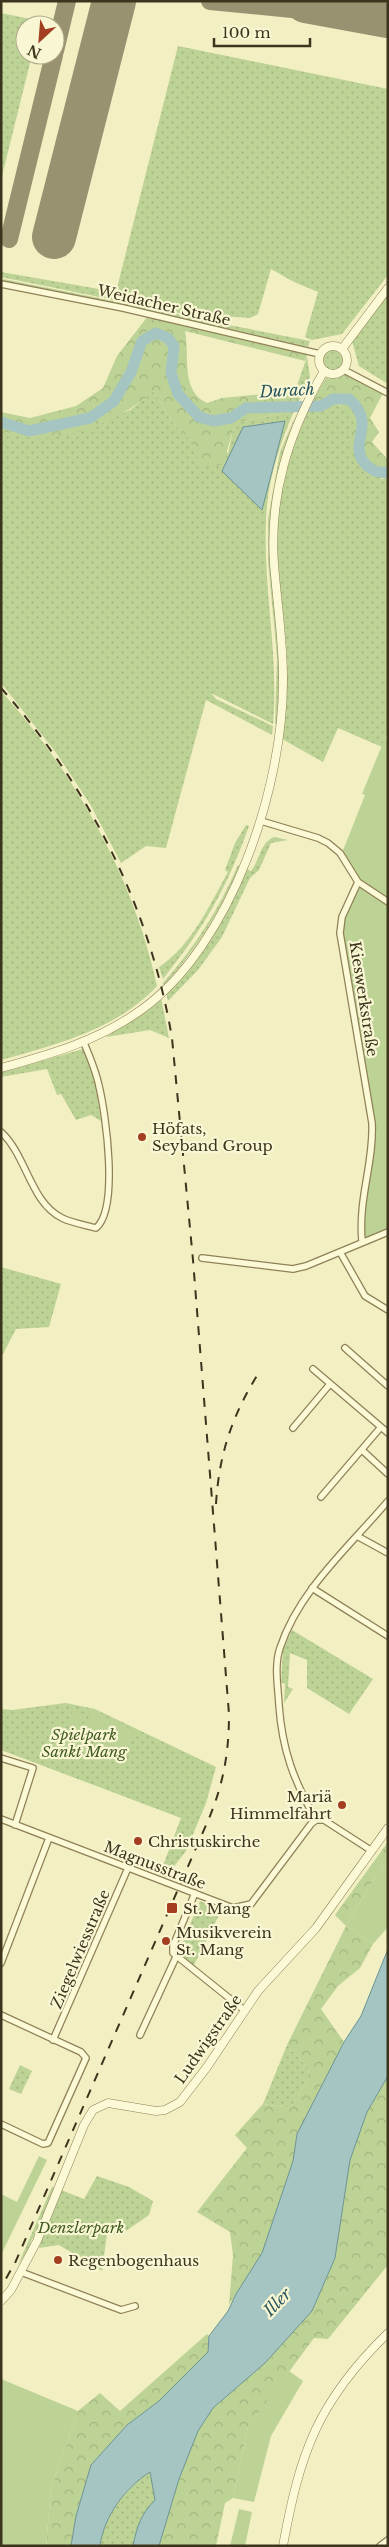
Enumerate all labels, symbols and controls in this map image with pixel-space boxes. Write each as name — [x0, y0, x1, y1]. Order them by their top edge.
north arrow — [15, 15, 65, 65]
scale bar — [214, 15, 310, 47]
text: 100 m — [222, 23, 271, 42]
text: N — [24, 41, 44, 63]
street label: Weidacher Straße — [95, 280, 233, 330]
water label: Durach — [258, 379, 315, 401]
street label: Kieswerkstraße — [346, 940, 382, 1058]
place label: Höfats, Seyband Group — [152, 1119, 273, 1155]
marker: Höfats, Seyband Group — [136, 1131, 148, 1143]
park label: Spielpark Sankt Mang — [42, 1725, 127, 1761]
place label: Mariä Himmelfahrt — [230, 1787, 333, 1823]
marker: Mariä Himmelfahrt — [336, 1799, 348, 1811]
place label: Christuskirche — [148, 1832, 260, 1851]
marker: Christuskirche — [132, 1835, 144, 1847]
street label: Magnusstraße — [101, 1837, 209, 1893]
street label: Ziegelwiesstraße — [46, 1887, 114, 2011]
place label: St. Mang — [183, 1899, 252, 1918]
marker: St. Mang — [165, 1901, 179, 1915]
place label: Musikverein St. Mang — [176, 1923, 272, 1959]
marker: Musikverein St. Mang — [160, 1935, 172, 1947]
street label: Ludwigstraße — [170, 1991, 246, 2087]
park label: Denzlerpark — [37, 2218, 124, 2237]
place label: Regenbogenhaus — [68, 2251, 199, 2270]
marker: Regenbogenhaus — [52, 2254, 64, 2266]
water label: Iller — [258, 2283, 295, 2321]

